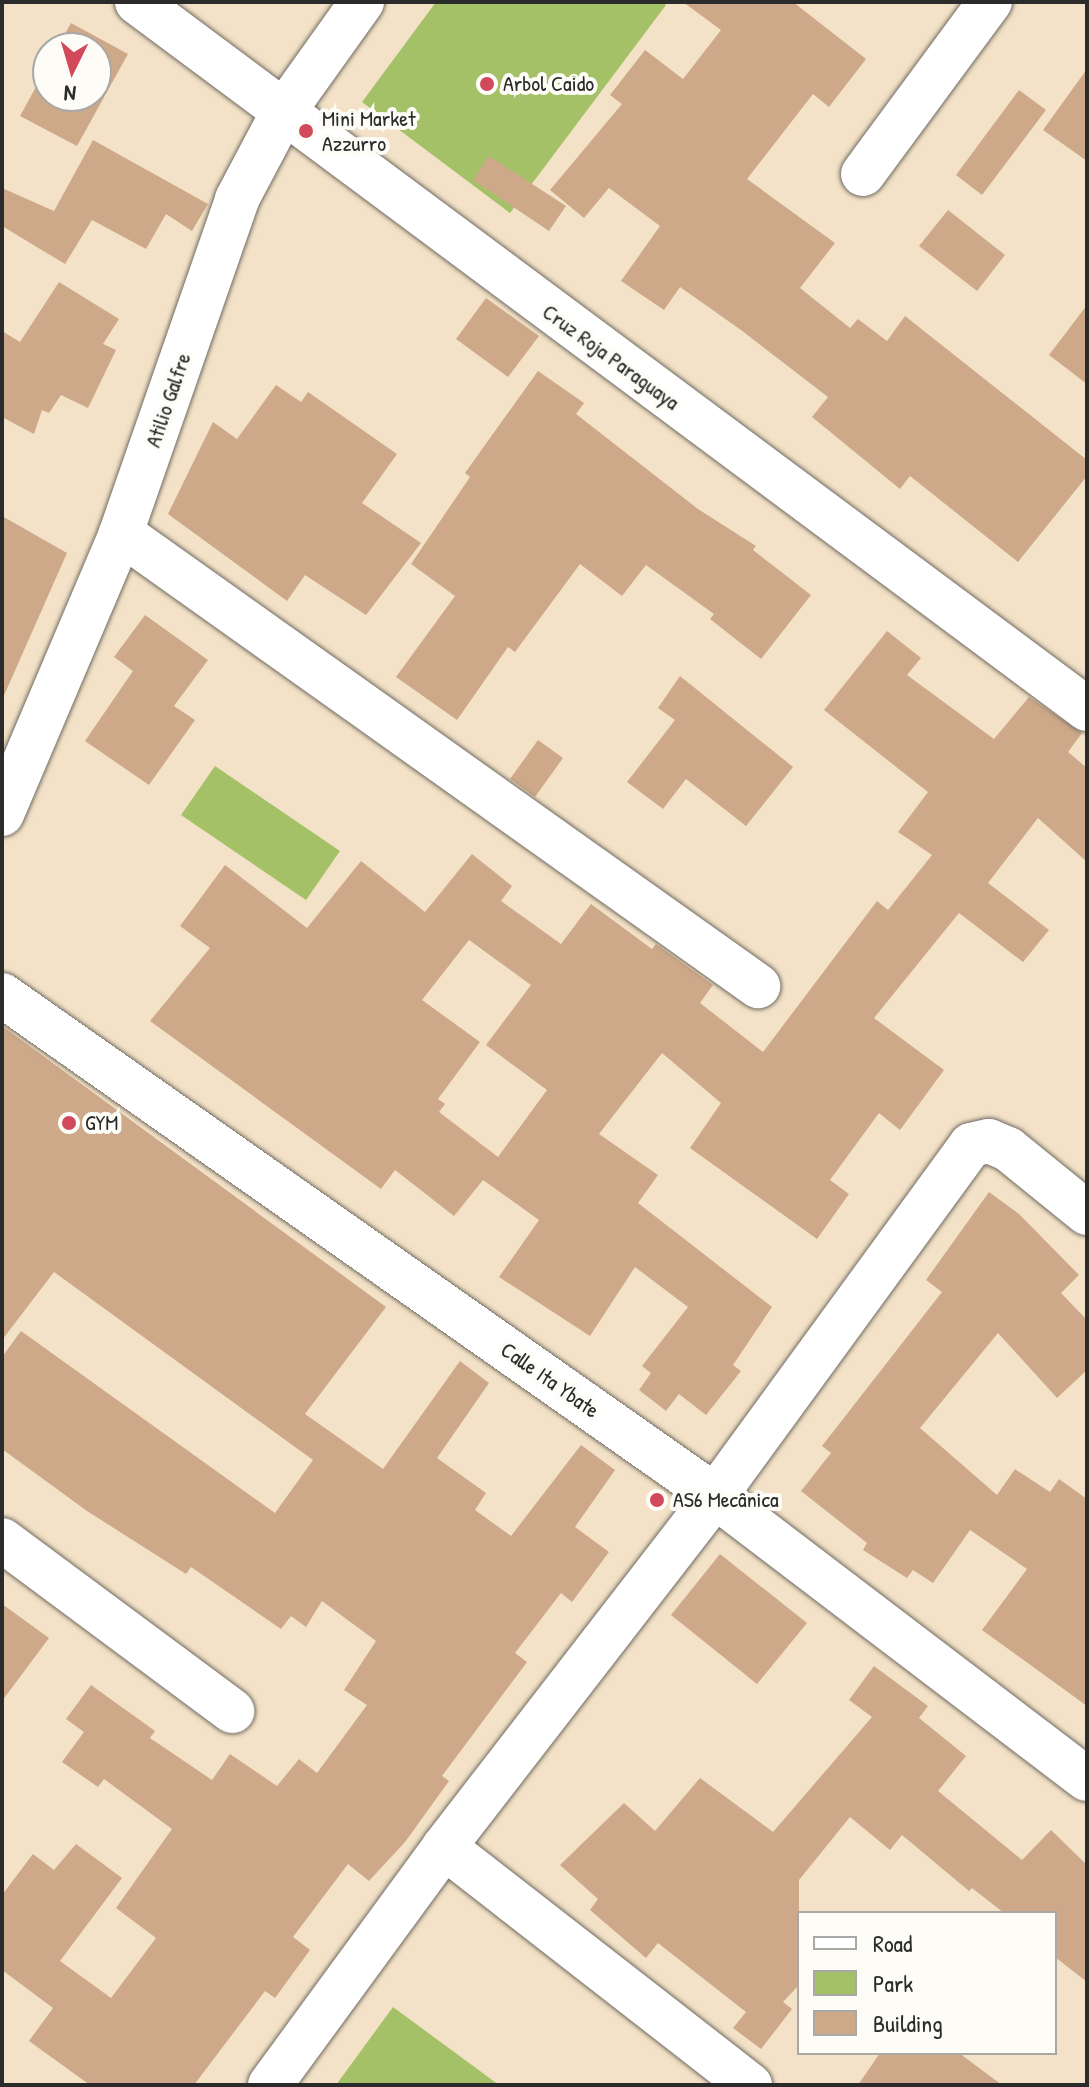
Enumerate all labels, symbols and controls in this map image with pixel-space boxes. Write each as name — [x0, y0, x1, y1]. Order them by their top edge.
north arrow — [32, 32, 112, 112]
place label: Arbol Caido — [503, 71, 594, 97]
marker: Arbol Caido — [478, 75, 496, 93]
text: N — [63, 78, 77, 109]
place label: Mini Market Azzurro — [322, 105, 416, 156]
marker: Mini Market Azzurro — [297, 122, 315, 140]
street label: Cruz Roja Paraguaya — [537, 298, 685, 416]
street label: Atilio Galfre — [140, 349, 196, 451]
place label: GYM — [85, 1110, 118, 1136]
marker: GYM — [60, 1114, 78, 1132]
street label: Calle Ita Ybate — [496, 1336, 604, 1424]
place label: AS6 Mecânica — [673, 1487, 779, 1513]
marker: AS6 Mecânica — [648, 1491, 666, 1509]
legend — [797, 1911, 1057, 2055]
text: Road — [873, 1927, 912, 1959]
text: Park — [873, 1967, 913, 1999]
text: Building — [873, 2007, 943, 2039]

